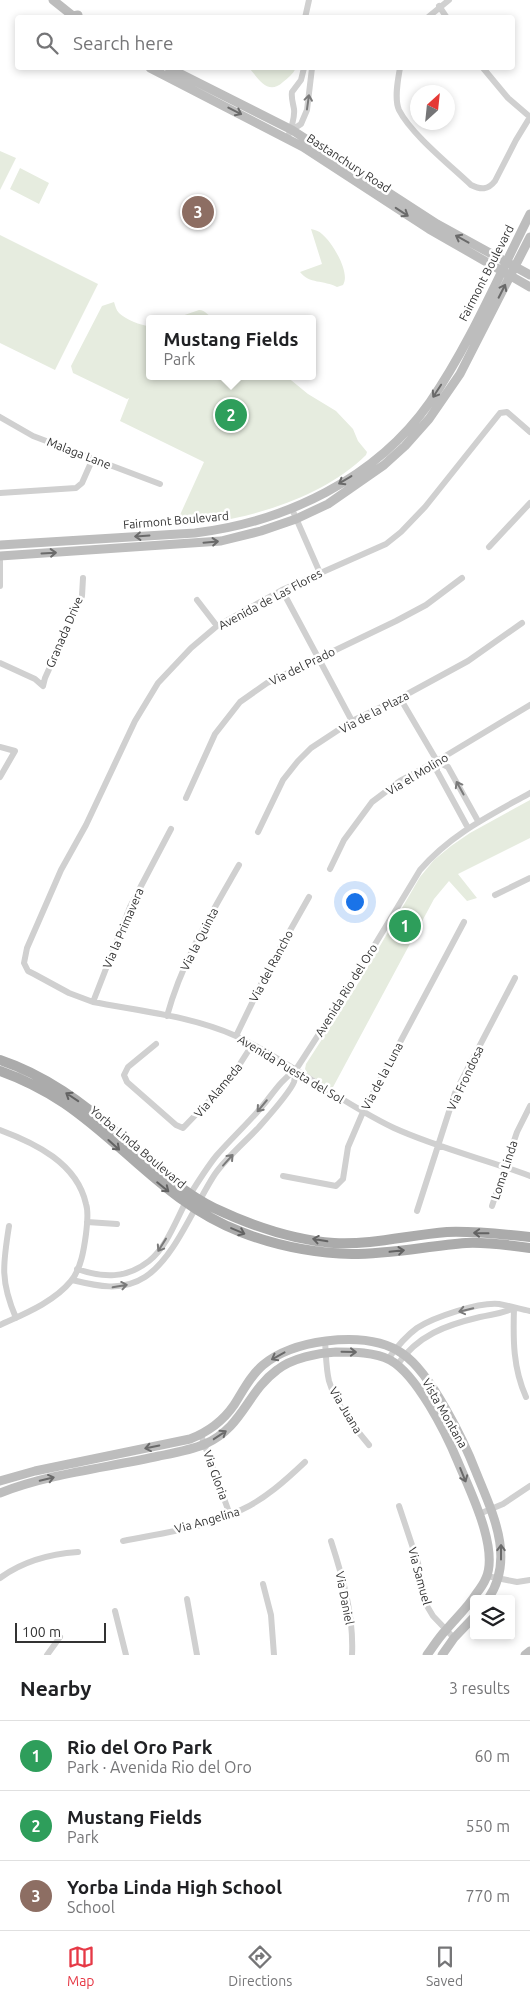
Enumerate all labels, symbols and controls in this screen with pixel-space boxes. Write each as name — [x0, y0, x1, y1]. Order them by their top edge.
search box — [15, 15, 515, 70]
icon: search — [33, 29, 61, 57]
text: Search here — [73, 32, 173, 54]
north arrow — [410, 85, 455, 130]
one-way arrow — [303, 94, 313, 110]
one-way arrow — [227, 107, 242, 116]
street label: Bastanchury Road — [305, 131, 393, 195]
pin: 3 — [182, 193, 214, 231]
one-way arrow — [394, 207, 408, 217]
street label: Fairmont Boulevard — [456, 223, 516, 323]
one-way arrow — [456, 233, 470, 243]
one-way arrow — [497, 284, 507, 299]
popup — [146, 315, 316, 380]
text: Mustang Fields — [163, 328, 299, 350]
text: Park — [163, 350, 195, 368]
one-way arrow — [431, 384, 442, 398]
pin: 2 — [215, 396, 247, 434]
street label: Malaga Lane — [45, 435, 113, 471]
one-way arrow — [338, 476, 352, 486]
street label: Fairmont Boulevard — [123, 509, 229, 531]
one-way arrow — [134, 532, 150, 541]
one-way arrow — [202, 537, 218, 546]
one-way arrow — [40, 548, 56, 557]
street label: Avenida de Las Flores — [216, 566, 324, 632]
street label: Granada Drive — [43, 594, 85, 670]
street label: Via del Prado — [267, 645, 337, 687]
street label: Via de la Plaza — [337, 688, 411, 736]
street label: Via el Molino — [384, 750, 450, 798]
one-way arrow — [455, 782, 465, 796]
street label: Via la Primavera — [100, 886, 146, 970]
your location — [342, 889, 368, 915]
street label: Via la Quinta — [178, 905, 220, 973]
pin: 1 — [389, 907, 421, 945]
street label: Via del Rancho — [247, 928, 295, 1004]
street label: Avenida Rio del Oro — [312, 941, 380, 1039]
street label: Avenida Puesta del Sol — [236, 1032, 346, 1106]
street label: Via de la Luna — [359, 1040, 405, 1112]
street label: Via Frondosa — [444, 1044, 486, 1112]
street label: Via Alameda — [191, 1060, 245, 1120]
one-way arrow — [65, 1092, 79, 1102]
one-way arrow — [257, 1099, 268, 1112]
street label: Yorba Linda Boulevard — [88, 1103, 188, 1191]
one-way arrow — [108, 1139, 121, 1150]
street label: Loma Linda — [488, 1139, 520, 1201]
one-way arrow — [222, 1154, 234, 1167]
one-way arrow — [157, 1181, 170, 1192]
one-way arrow — [230, 1226, 245, 1236]
one-way arrow — [474, 1228, 490, 1238]
one-way arrow — [312, 1235, 328, 1245]
one-way arrow — [156, 1237, 166, 1251]
one-way arrow — [389, 1246, 405, 1256]
one-way arrow — [111, 1281, 127, 1290]
one-way arrow — [458, 1306, 474, 1315]
one-way arrow — [340, 1348, 356, 1357]
one-way arrow — [271, 1351, 285, 1361]
street label: Vista Montana — [420, 1376, 470, 1450]
street label: Via Juana — [327, 1384, 365, 1436]
one-way arrow — [213, 1430, 227, 1440]
one-way arrow — [145, 1443, 161, 1452]
street label: Via Gloria — [201, 1449, 231, 1501]
one-way arrow — [459, 1467, 468, 1482]
one-way arrow — [38, 1474, 54, 1483]
street label: Via Angelina — [173, 1505, 241, 1535]
one-way arrow — [496, 1545, 506, 1561]
street label: Via Samuel — [406, 1546, 434, 1606]
street label: Via Daniel — [333, 1570, 357, 1626]
map controls — [470, 1595, 515, 1640]
button: layers — [470, 1595, 515, 1640]
scale bar — [15, 1620, 106, 1643]
text: 100 m — [22, 1624, 61, 1640]
text: Nearby — [20, 1676, 91, 1700]
text: 3 results — [449, 1679, 510, 1697]
text: Rio del Oro Park — [67, 1736, 212, 1758]
text: 1 — [31, 1747, 41, 1765]
text: 60 m — [474, 1747, 510, 1765]
text: Park · Avenida Rio del Oro — [67, 1758, 252, 1776]
text: Mustang Fields — [67, 1806, 202, 1828]
text: 2 — [31, 1817, 41, 1835]
text: 550 m — [465, 1817, 510, 1835]
text: Park — [67, 1828, 99, 1846]
text: Yorba Linda High School — [67, 1876, 282, 1898]
text: 3 — [31, 1887, 41, 1905]
text: 770 m — [465, 1887, 510, 1905]
text: School — [67, 1898, 115, 1916]
tab: Map — [67, 1943, 95, 1989]
tab: Directions — [228, 1943, 292, 1989]
tab: Saved — [426, 1943, 463, 1989]

